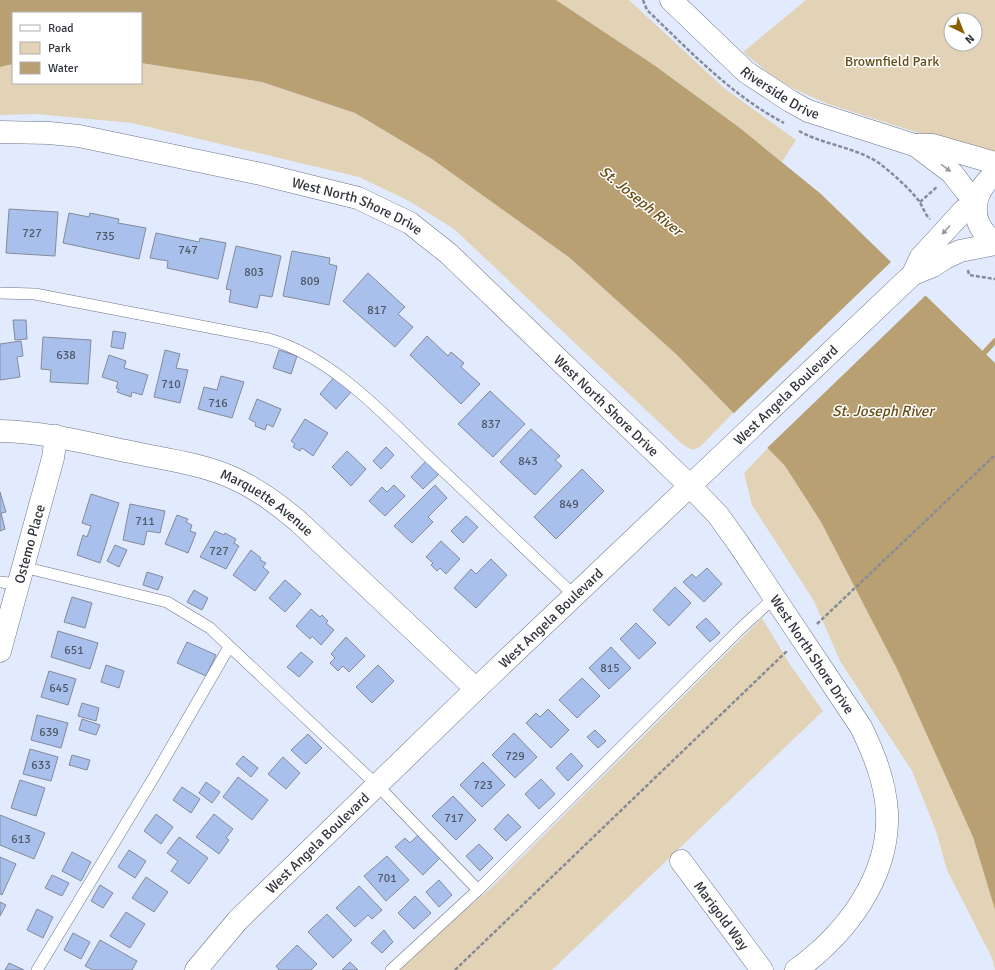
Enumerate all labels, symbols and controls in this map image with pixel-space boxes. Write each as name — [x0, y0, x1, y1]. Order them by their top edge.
legend — [12, 12, 142, 84]
north arrow — [943, 12, 983, 52]
text: Road — [48, 21, 74, 36]
text: N — [962, 32, 977, 46]
text: Park — [48, 41, 71, 56]
park label: Brownfield Park — [845, 53, 939, 70]
text: Water — [48, 61, 79, 76]
street label: Riverside Drive — [737, 63, 821, 123]
water label: St. Joseph River — [596, 162, 688, 241]
one-way arrow — [940, 163, 951, 172]
street label: West North Shore Drive — [290, 173, 426, 238]
one-way arrow — [942, 225, 951, 234]
house number: 727 — [22, 226, 42, 241]
house number: 735 — [95, 229, 115, 244]
house number: 747 — [178, 243, 198, 258]
house number: 803 — [244, 265, 264, 280]
house number: 809 — [300, 274, 320, 289]
house number: 817 — [367, 303, 387, 318]
street label: West Angela Boulevard — [730, 341, 841, 448]
house number: 638 — [56, 348, 76, 363]
street label: West North Shore Drive — [550, 351, 663, 460]
house number: 710 — [161, 377, 181, 392]
house number: 716 — [208, 396, 228, 411]
water label: St. Joseph River — [832, 402, 936, 420]
house number: 837 — [481, 417, 501, 432]
house number: 843 — [518, 454, 538, 469]
street label: Marquette Avenue — [218, 465, 317, 540]
house number: 849 — [559, 497, 579, 512]
street label: Ostemo Place — [10, 502, 48, 585]
house number: 711 — [135, 514, 155, 529]
house number: 727 — [209, 544, 229, 559]
street label: West Angela Boulevard — [495, 564, 606, 672]
street label: West North Shore Drive — [767, 592, 858, 717]
house number: 651 — [64, 643, 84, 658]
house number: 815 — [600, 661, 620, 676]
house number: 645 — [49, 681, 69, 696]
house number: 639 — [39, 725, 59, 740]
house number: 729 — [505, 749, 525, 764]
house number: 633 — [31, 758, 51, 773]
house number: 723 — [473, 778, 493, 793]
street label: West Angela Boulevard — [262, 789, 373, 897]
house number: 717 — [444, 811, 464, 826]
house number: 613 — [11, 832, 31, 847]
house number: 701 — [377, 871, 397, 886]
street label: Marigold Way — [690, 878, 753, 954]

